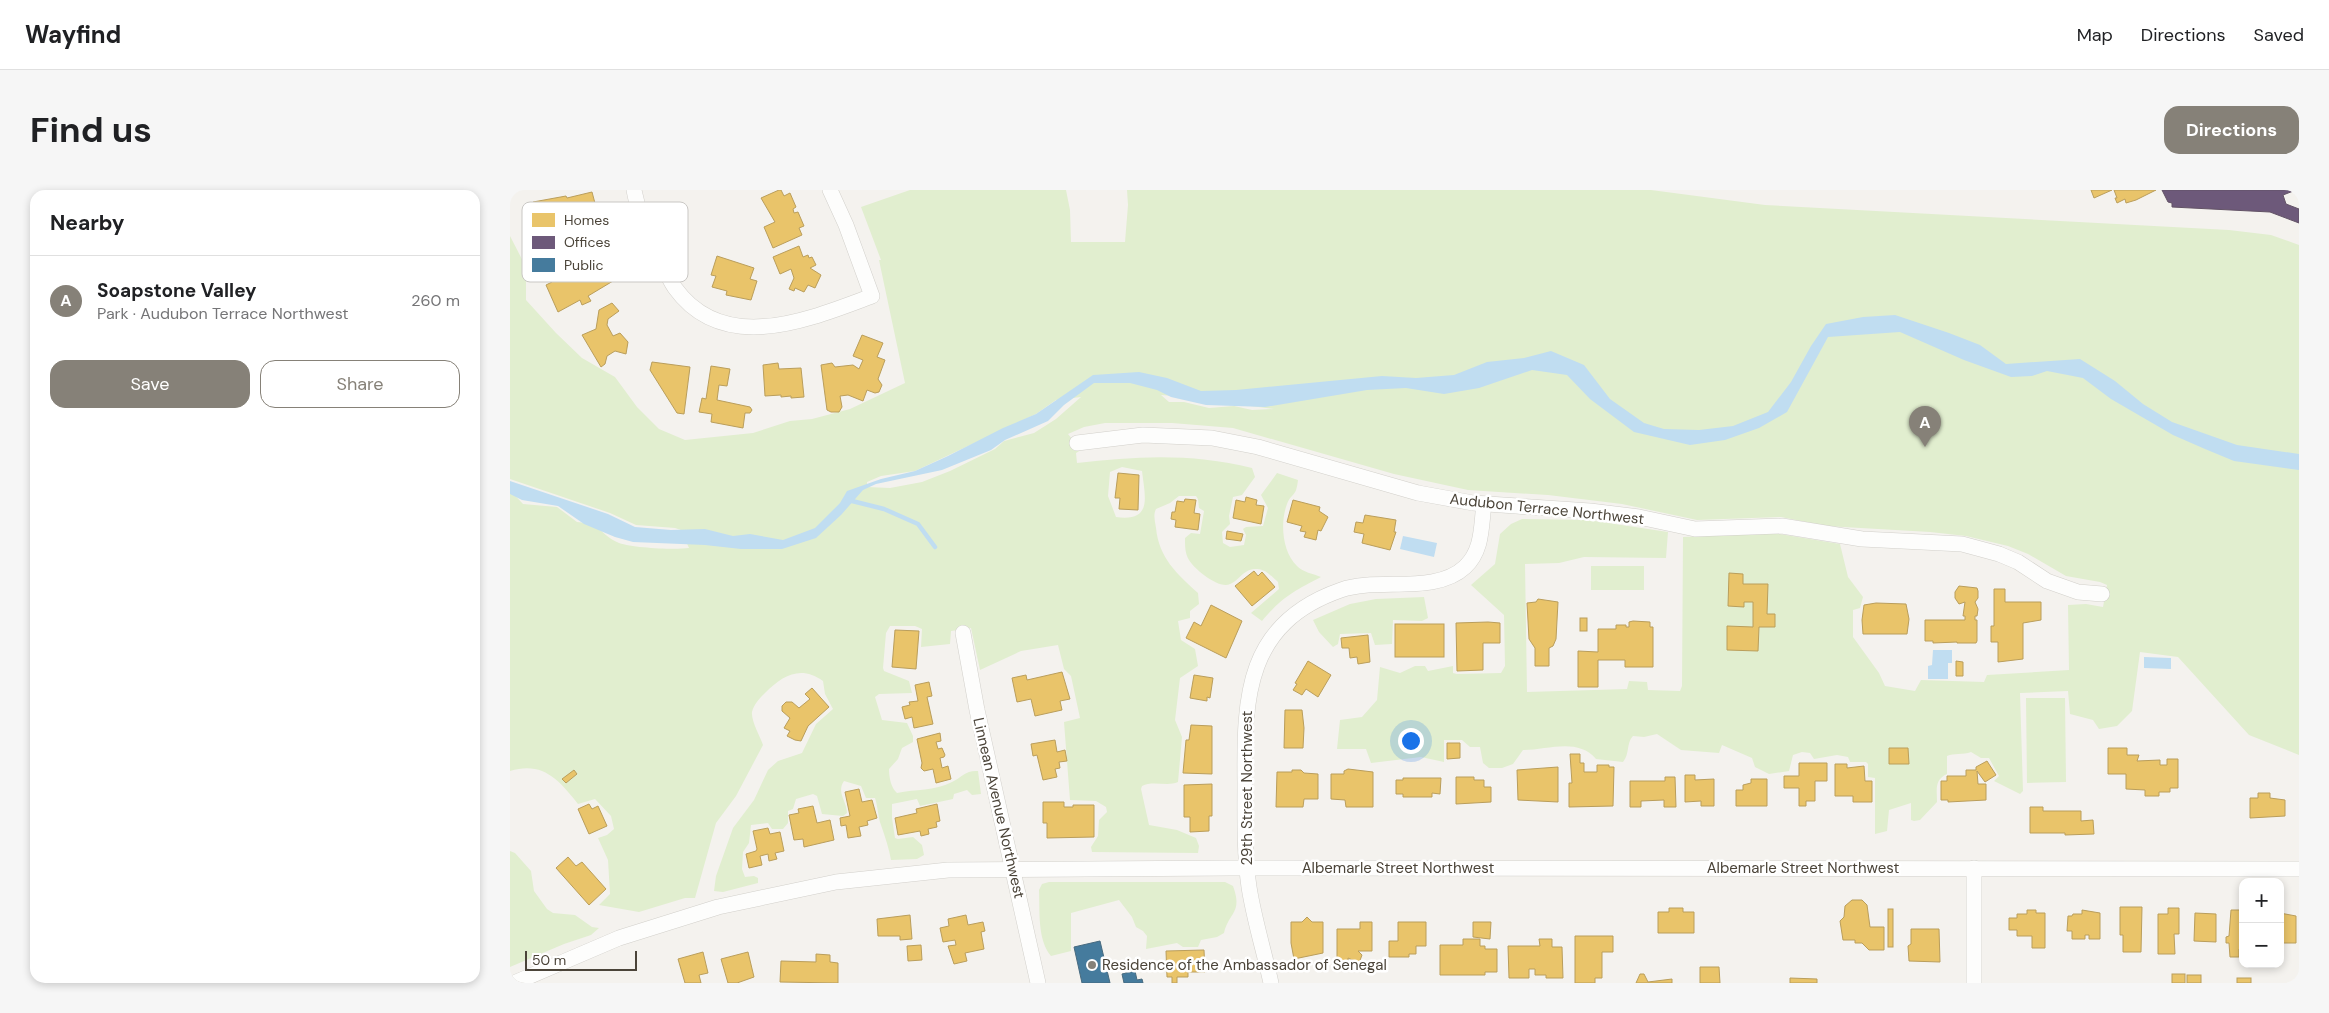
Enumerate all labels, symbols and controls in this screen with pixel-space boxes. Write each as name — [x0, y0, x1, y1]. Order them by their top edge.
text: Wayfind — [25, 19, 121, 50]
text: Map — [2077, 23, 2113, 47]
text: Directions — [2141, 23, 2226, 47]
text: Saved — [2254, 23, 2304, 47]
button: Directions — [2164, 106, 2299, 154]
text: Find us — [30, 107, 152, 153]
legend — [522, 202, 688, 282]
text: Nearby — [50, 209, 124, 237]
text: Homes — [564, 211, 609, 229]
text: Offices — [564, 233, 610, 251]
text: Public — [564, 256, 603, 274]
text: Soapstone Valley — [97, 278, 257, 303]
text: A — [60, 290, 72, 311]
text: 260 m — [411, 290, 460, 311]
text: Park · Audubon Terrace Northwest — [97, 303, 349, 324]
button: Save — [50, 360, 250, 408]
button: Share — [260, 360, 460, 408]
pin: A — [1909, 406, 1941, 447]
street label: Audubon Terrace Northwest — [1449, 489, 1645, 529]
street label: 29th Street Northwest — [1237, 710, 1257, 865]
street label: Linnean Avenue Northwest — [968, 716, 1030, 901]
your location — [1398, 728, 1424, 754]
street label: Albemarle Street Northwest — [1302, 858, 1494, 878]
street label: Albemarle Street Northwest — [1707, 858, 1899, 878]
map controls — [2239, 878, 2284, 968]
button: + — [2239, 878, 2284, 923]
button: − — [2239, 923, 2284, 968]
scale bar — [525, 948, 638, 971]
text: 50 m — [532, 951, 566, 969]
place label: Residence of the Ambassador of Senegal — [1102, 955, 1387, 975]
marker: Residence of the Ambassador of Senegal — [1086, 959, 1098, 971]

